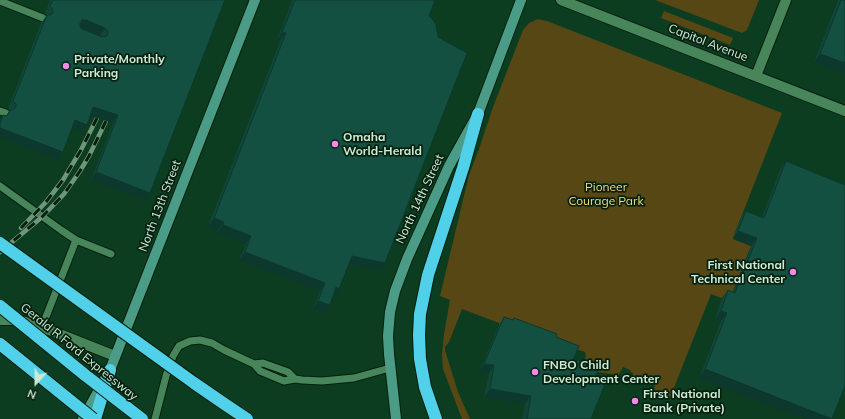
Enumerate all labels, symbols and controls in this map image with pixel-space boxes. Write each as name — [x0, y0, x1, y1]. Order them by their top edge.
street label: Capitol Avenue — [666, 21, 750, 65]
place label: Private/Monthly Parking — [74, 52, 165, 80]
marker: Private/Monthly Parking — [61, 61, 71, 71]
place label: Omaha World-Herald — [343, 130, 422, 158]
marker: Omaha World-Herald — [330, 139, 340, 149]
street label: North 14th Street — [393, 152, 447, 246]
street label: North 13th Street — [136, 158, 184, 254]
park label: Pioneer Courage Park — [568, 180, 644, 208]
place label: First National Technical Center — [691, 258, 785, 286]
marker: First National Technical Center — [788, 267, 798, 277]
street label: Gerald R Ford Expressway — [18, 300, 140, 404]
place label: FNBO Child Development Center — [543, 358, 659, 386]
north arrow — [16, 363, 56, 403]
marker: FNBO Child Development Center — [530, 367, 540, 377]
text: N — [25, 386, 38, 402]
place label: First National Bank (Private) — [643, 387, 725, 415]
marker: First National Bank (Private) — [630, 396, 640, 406]

